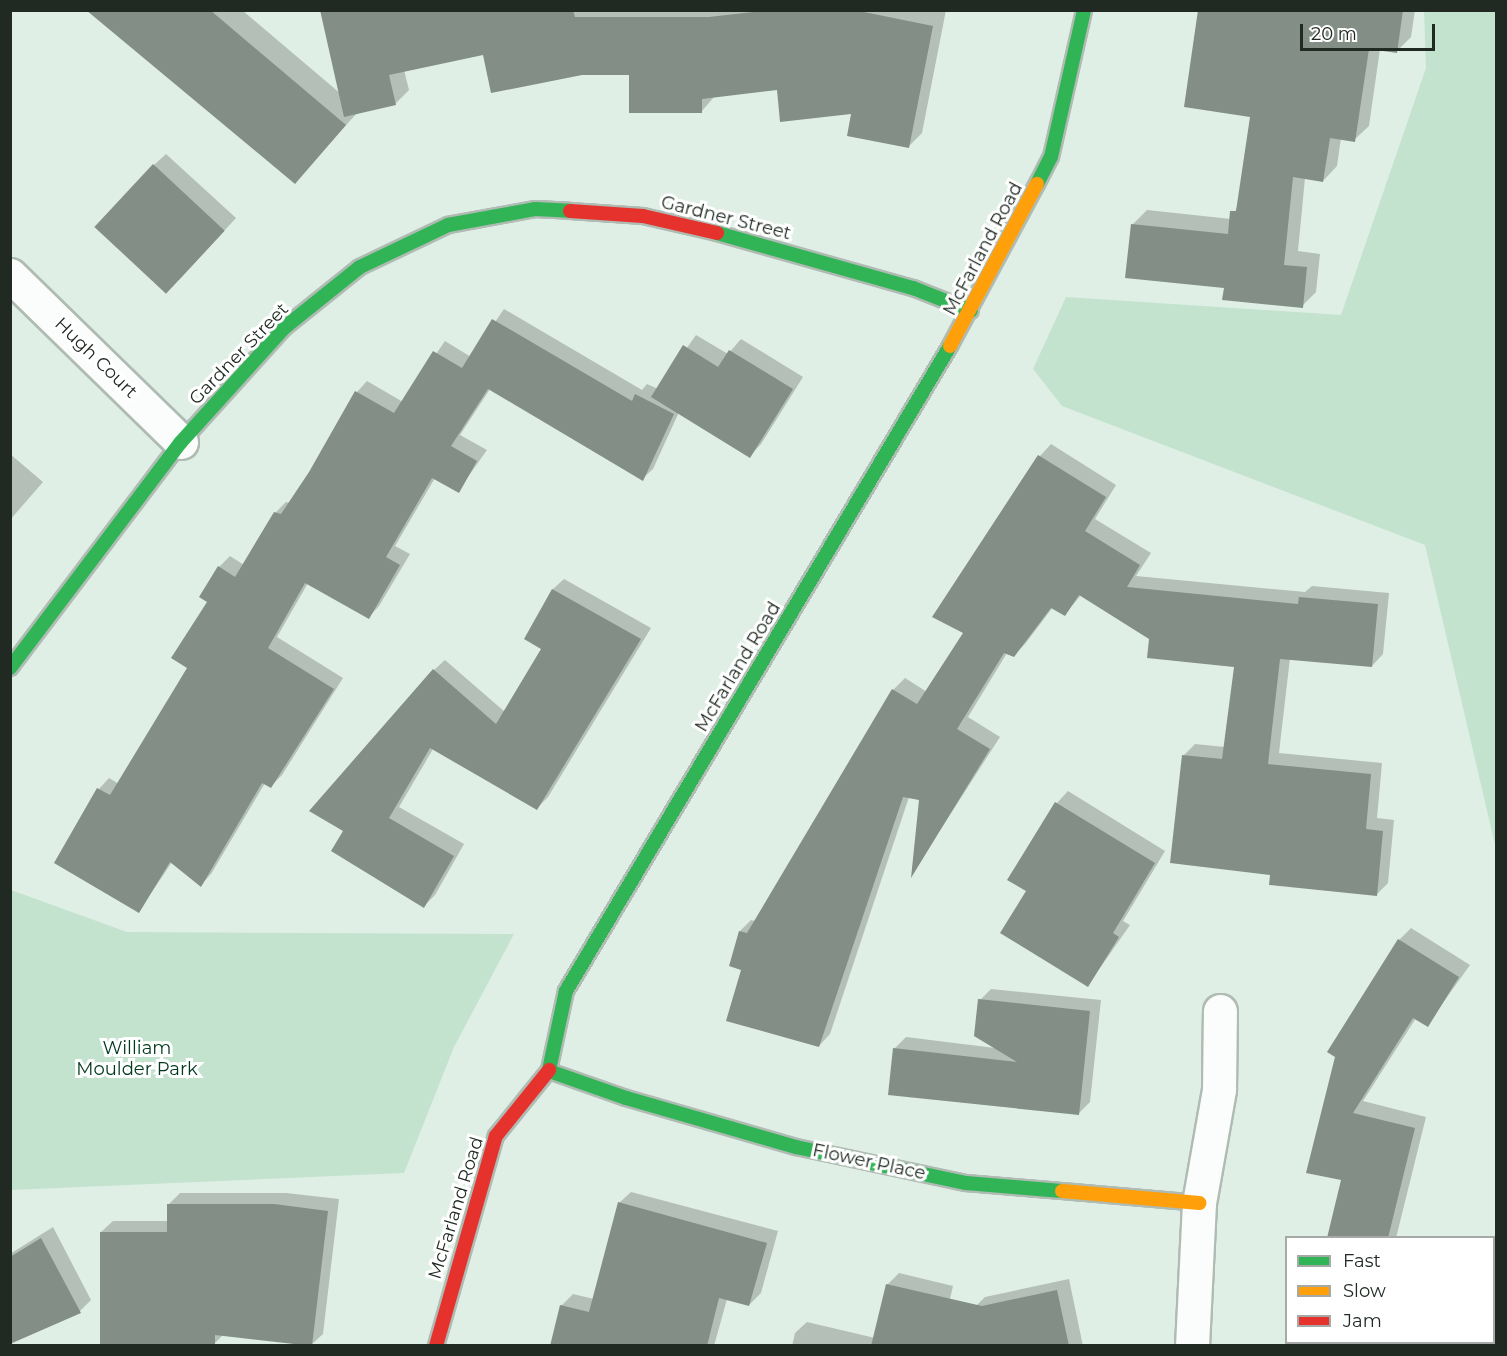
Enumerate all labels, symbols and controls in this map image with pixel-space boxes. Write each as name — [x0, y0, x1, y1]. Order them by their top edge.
scale bar — [1303, 12, 1438, 50]
text: 20 m — [1311, 23, 1357, 45]
street label: McFarland Road — [939, 179, 1027, 319]
street label: Gardner Street — [659, 191, 793, 245]
street label: Gardner Street — [185, 299, 293, 409]
street label: Hugh Court — [50, 313, 142, 403]
street label: McFarland Road — [691, 598, 785, 736]
park label: William Moulder Park — [76, 1038, 198, 1080]
street label: McFarland Road — [424, 1134, 488, 1282]
street label: Flower Place — [811, 1139, 927, 1185]
legend — [1285, 1236, 1495, 1344]
text: Fast — [1343, 1250, 1381, 1272]
text: Slow — [1343, 1280, 1386, 1302]
text: Jam — [1343, 1310, 1382, 1332]

